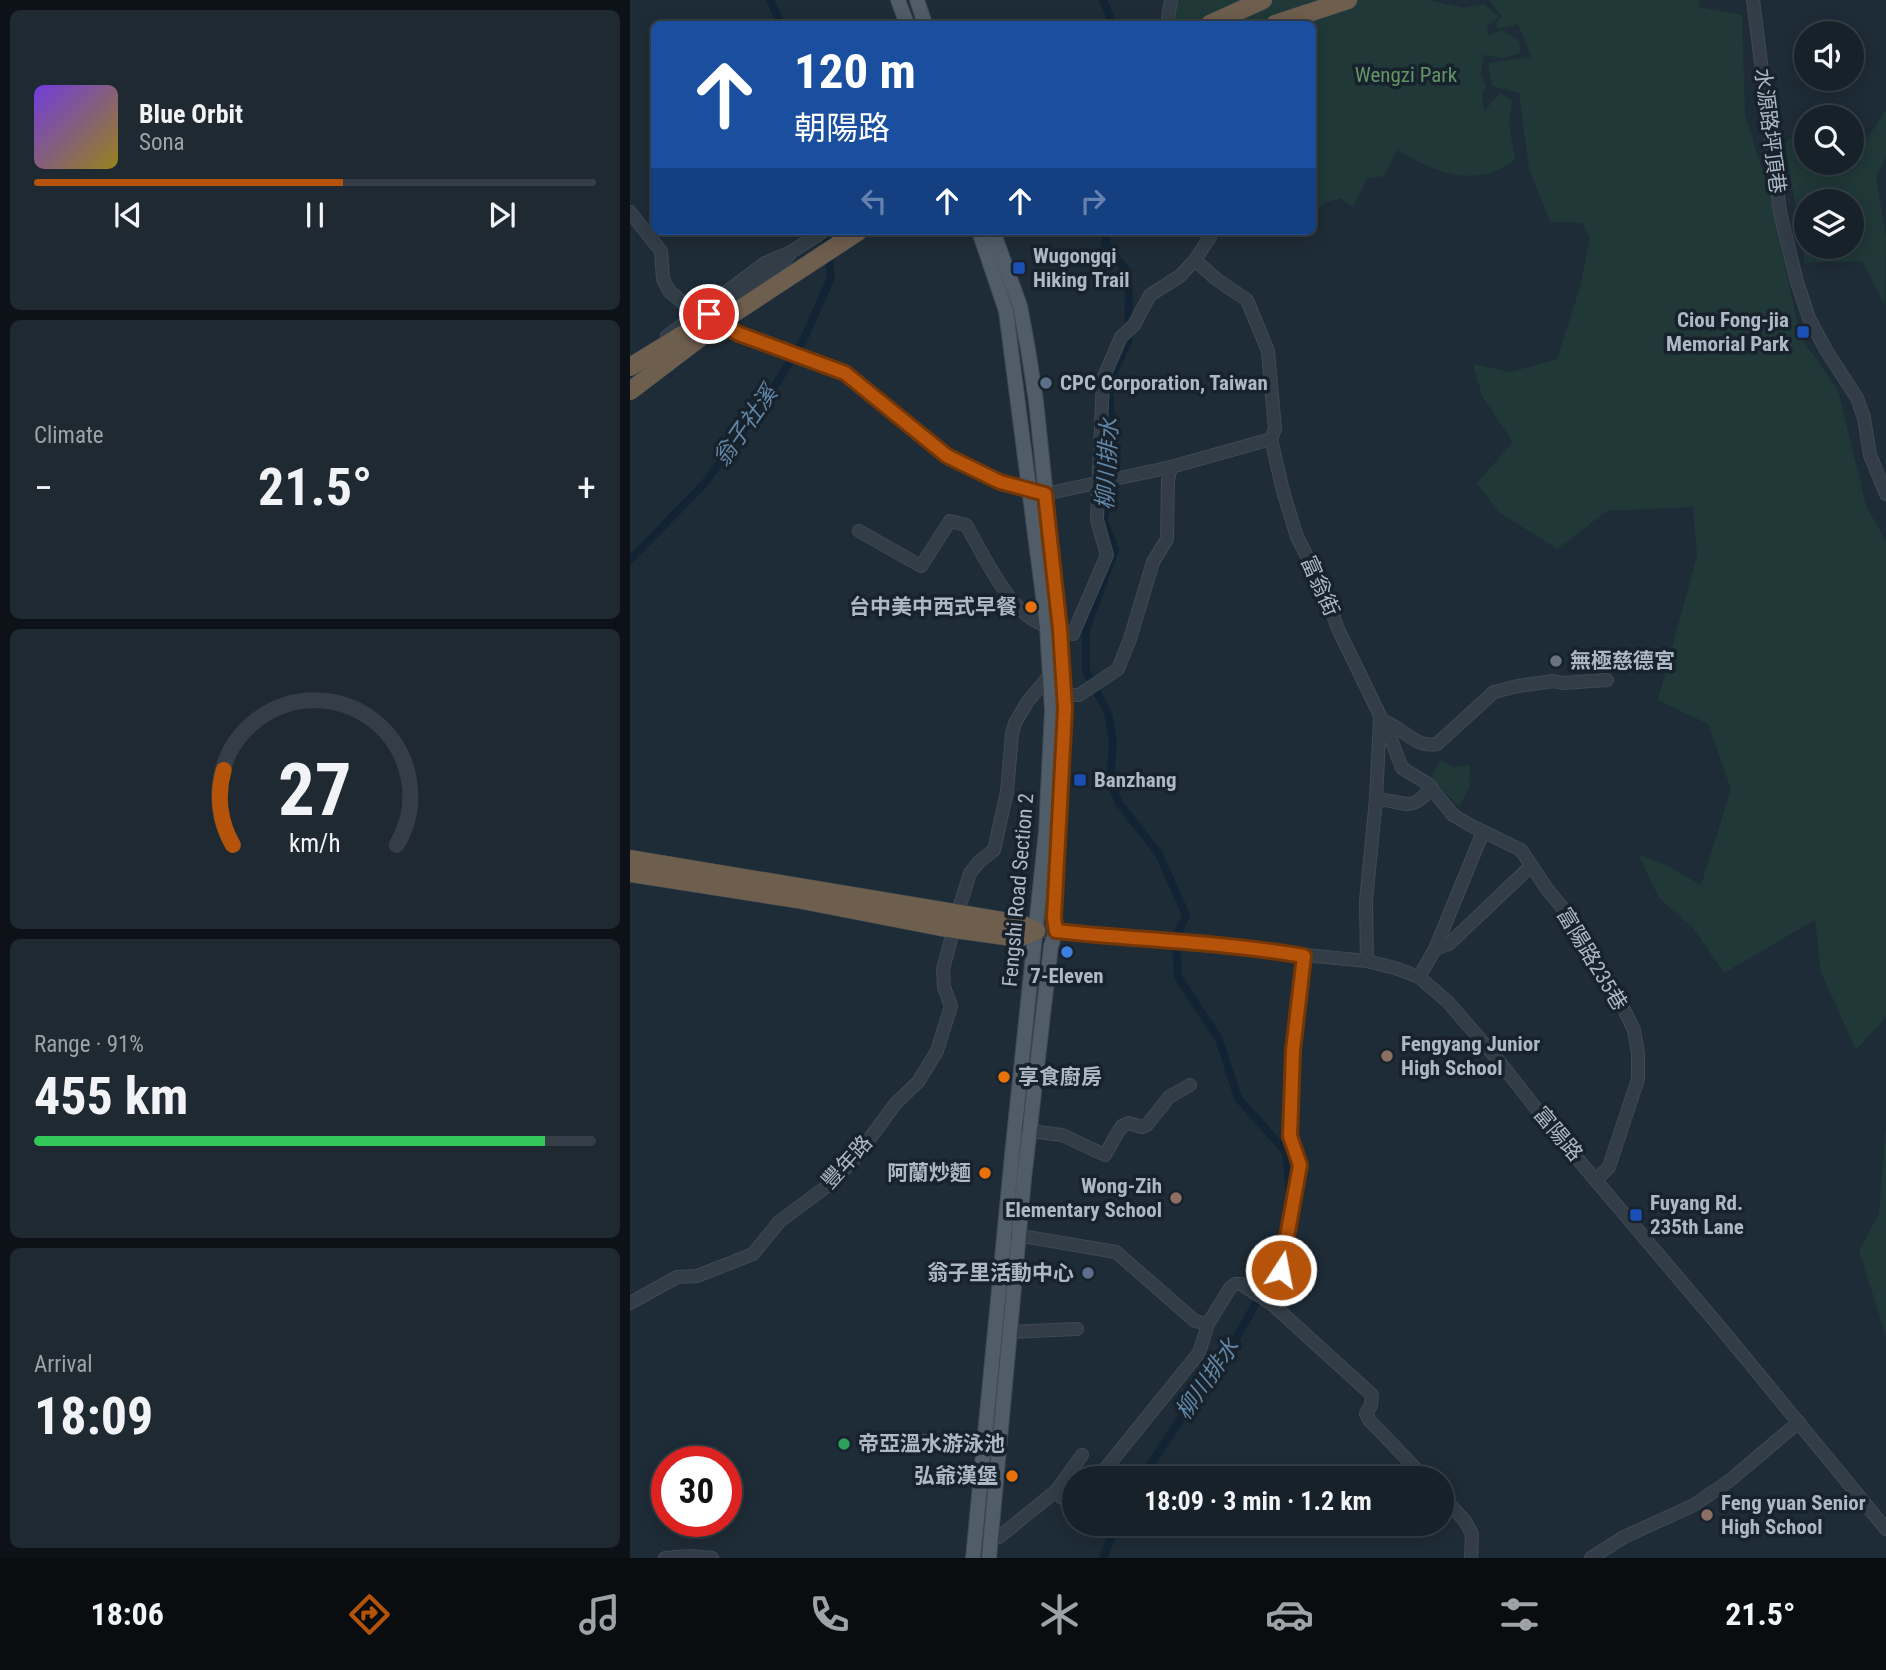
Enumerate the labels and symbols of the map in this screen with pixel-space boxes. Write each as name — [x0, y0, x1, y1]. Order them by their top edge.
park label: Wengzi Park — [1355, 63, 1458, 87]
street label: 水源路坪頂巷 — [1750, 67, 1790, 195]
place label: Wugongqi Hiking Trail — [1033, 244, 1130, 292]
marker: Wugongqi Hiking Trail — [1011, 260, 1027, 276]
pin — [679, 284, 739, 344]
place label: Ciou Fong-jia Memorial Park — [1666, 308, 1790, 356]
marker: Ciou Fong-jia Memorial Park — [1795, 324, 1811, 340]
place label: CPC Corporation, Taiwan — [1060, 371, 1268, 395]
marker: CPC Corporation, Taiwan — [1038, 375, 1054, 391]
water label: 翁子社溪 — [708, 378, 785, 472]
water label: 柳川排水 — [1092, 416, 1123, 511]
street label: 富翁街 — [1296, 552, 1344, 620]
place label: 台中美中西式早餐 — [849, 595, 1017, 619]
marker: 台中美中西式早餐 — [1023, 599, 1039, 615]
place label: 無極慈德宮 — [1570, 649, 1675, 673]
marker: 無極慈德宮 — [1548, 653, 1564, 669]
place label: Banzhang — [1094, 768, 1177, 792]
marker: Banzhang — [1072, 772, 1088, 788]
street label: Fengshi Road Section 2 — [998, 792, 1038, 988]
street label: 富陽路235巷 — [1552, 903, 1632, 1015]
marker: 7-Eleven — [1059, 944, 1075, 960]
place label: 7-Eleven — [1030, 964, 1104, 988]
place label: Fengyang Junior High School — [1401, 1032, 1540, 1080]
marker: Fengyang Junior High School — [1379, 1048, 1395, 1064]
place label: 享食廚房 — [1018, 1065, 1102, 1089]
marker: 享食廚房 — [996, 1069, 1012, 1085]
street label: 富陽路 — [1529, 1102, 1587, 1166]
street label: 豐年路 — [817, 1131, 877, 1193]
place label: 阿蘭炒麵 — [887, 1161, 971, 1185]
marker: 阿蘭炒麵 — [977, 1165, 993, 1181]
place label: Wong-Zih Elementary School — [1005, 1174, 1162, 1222]
marker: Wong-Zih Elementary School — [1168, 1190, 1184, 1206]
place label: Fuyang Rd. 235th Lane — [1650, 1191, 1744, 1239]
marker: Fuyang Rd. 235th Lane — [1628, 1207, 1644, 1223]
position arrow — [1244, 1233, 1318, 1307]
place label: 翁子里活動中心 — [927, 1261, 1074, 1285]
marker: 翁子里活動中心 — [1080, 1265, 1096, 1281]
water label: 柳川排水 — [1170, 1333, 1245, 1425]
place label: 帝亞溫水游泳池 — [858, 1432, 1005, 1456]
marker: 帝亞溫水游泳池 — [836, 1436, 852, 1452]
speed limit sign: 30 — [651, 1446, 742, 1537]
place label: 弘爺漢堡 — [914, 1464, 998, 1488]
marker: 弘爺漢堡 — [1004, 1468, 1020, 1484]
place label: Feng yuan Senior High School — [1721, 1491, 1866, 1539]
marker: Feng yuan Senior High School — [1699, 1507, 1715, 1523]

